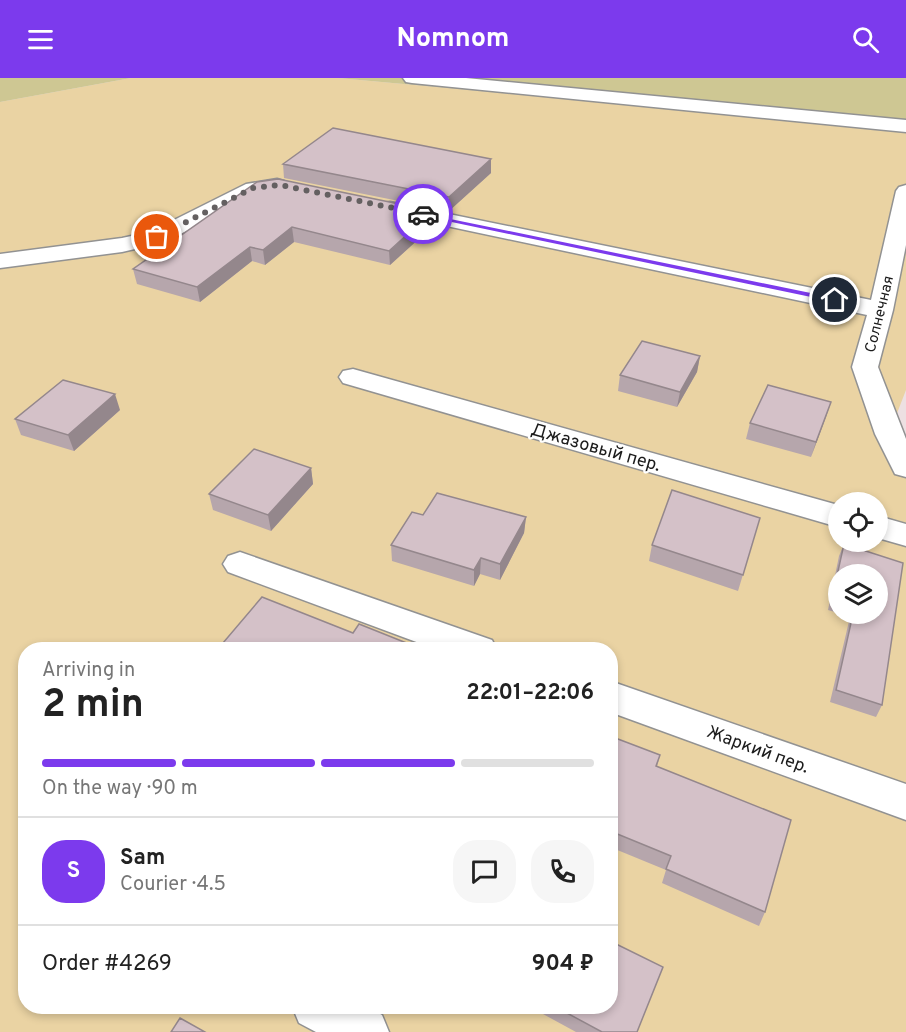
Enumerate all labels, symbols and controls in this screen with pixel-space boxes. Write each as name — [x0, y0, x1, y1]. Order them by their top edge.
text: Nomnom — [396, 22, 510, 56]
icon: menu — [24, 23, 57, 56]
icon: search — [849, 23, 882, 56]
courier — [393, 184, 453, 244]
icon: car — [407, 198, 440, 231]
pin — [131, 211, 182, 262]
icon: bag — [140, 220, 173, 253]
pin — [809, 274, 860, 325]
street label: Солнечная — [862, 274, 899, 355]
icon: home — [818, 283, 851, 316]
street label: Джазовый пер. — [528, 419, 663, 478]
map controls — [828, 492, 888, 624]
button: locate — [828, 492, 888, 552]
button: layers — [828, 564, 888, 624]
text: Arriving in — [42, 658, 135, 684]
text: 22:01–22:06 — [466, 680, 594, 707]
text: 2 min — [42, 682, 144, 731]
street label: Жаркий пер. — [703, 721, 812, 780]
text: On the way · 90 m — [42, 776, 198, 802]
button: chat — [453, 840, 516, 903]
button: phone — [531, 840, 594, 903]
text: Sam — [120, 845, 165, 872]
text: S — [67, 858, 80, 885]
text: Courier · 4.5 — [120, 872, 226, 898]
text: Order #4269 — [42, 951, 172, 978]
text: 904 ₽ — [532, 951, 594, 978]

